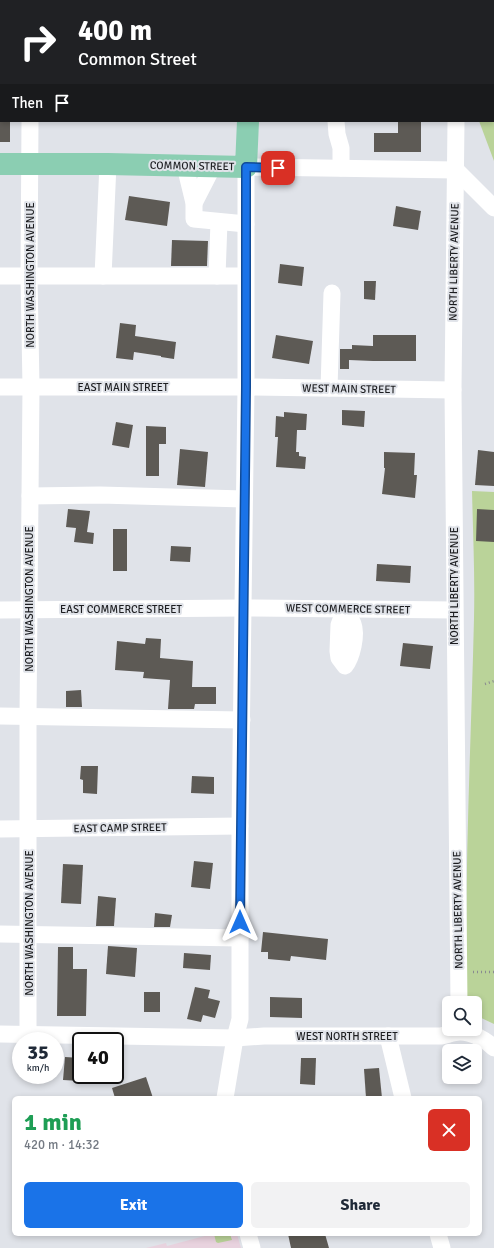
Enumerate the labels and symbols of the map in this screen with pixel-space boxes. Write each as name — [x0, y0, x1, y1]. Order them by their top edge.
pin — [261, 151, 295, 185]
street label: COMMON STREET — [150, 159, 235, 173]
street label: NORTH WASHINGTON AVENUE — [24, 202, 37, 348]
street label: NORTH LIBERTY AVENUE — [446, 203, 462, 321]
street label: EAST MAIN STREET — [77, 381, 169, 394]
street label: WEST MAIN STREET — [302, 382, 397, 396]
street label: NORTH WASHINGTON AVENUE — [23, 526, 36, 672]
street label: NORTH LIBERTY AVENUE — [448, 527, 461, 645]
street label: WEST COMMERCE STREET — [286, 601, 411, 617]
street label: EAST COMMERCE STREET — [60, 603, 182, 616]
street label: EAST CAMP STREET — [73, 821, 167, 835]
street label: NORTH WASHINGTON AVENUE — [23, 850, 36, 996]
street label: NORTH LIBERTY AVENUE — [450, 851, 466, 969]
position arrow — [219, 901, 261, 943]
street label: WEST NORTH STREET — [296, 1030, 398, 1043]
speed limit sign: 40 — [72, 1032, 124, 1084]

